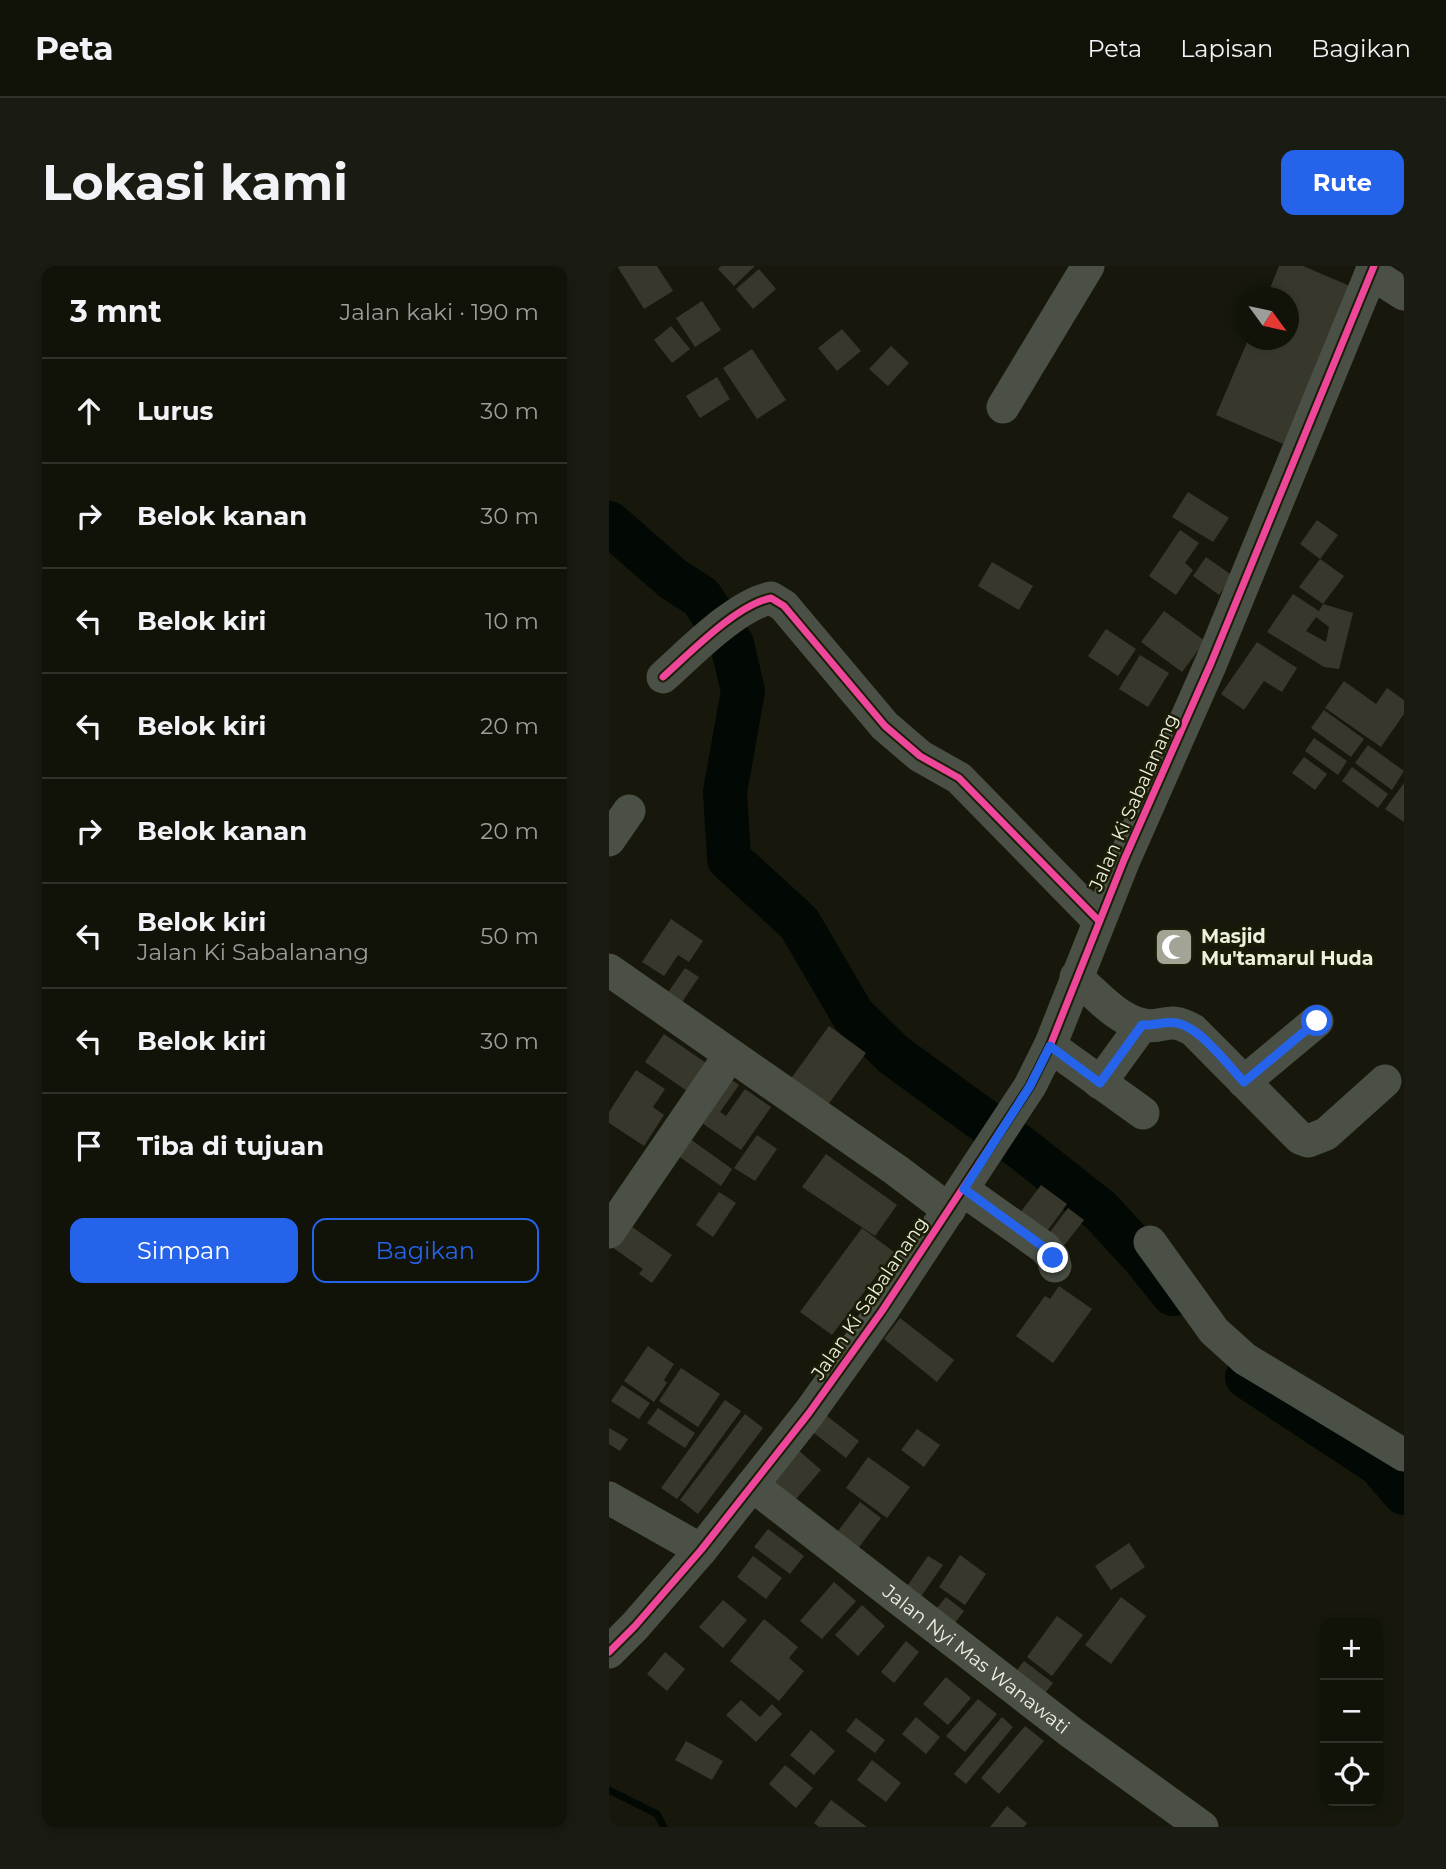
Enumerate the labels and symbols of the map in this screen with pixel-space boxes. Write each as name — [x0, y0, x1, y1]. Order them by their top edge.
north arrow — [1236, 287, 1299, 350]
street label: Jalan Ki Sabalanang — [1084, 710, 1183, 895]
place label: Masjid Mu'tamarul Huda — [1201, 925, 1373, 970]
mosque icon: Masjid Mu'tamarul Huda — [1153, 926, 1195, 968]
route start — [1301, 1005, 1332, 1036]
street label: Jalan Ki Sabalanang — [806, 1212, 933, 1385]
route end — [1037, 1242, 1068, 1273]
street label: Jalan Nyi Mas Wanawati — [877, 1579, 1074, 1739]

